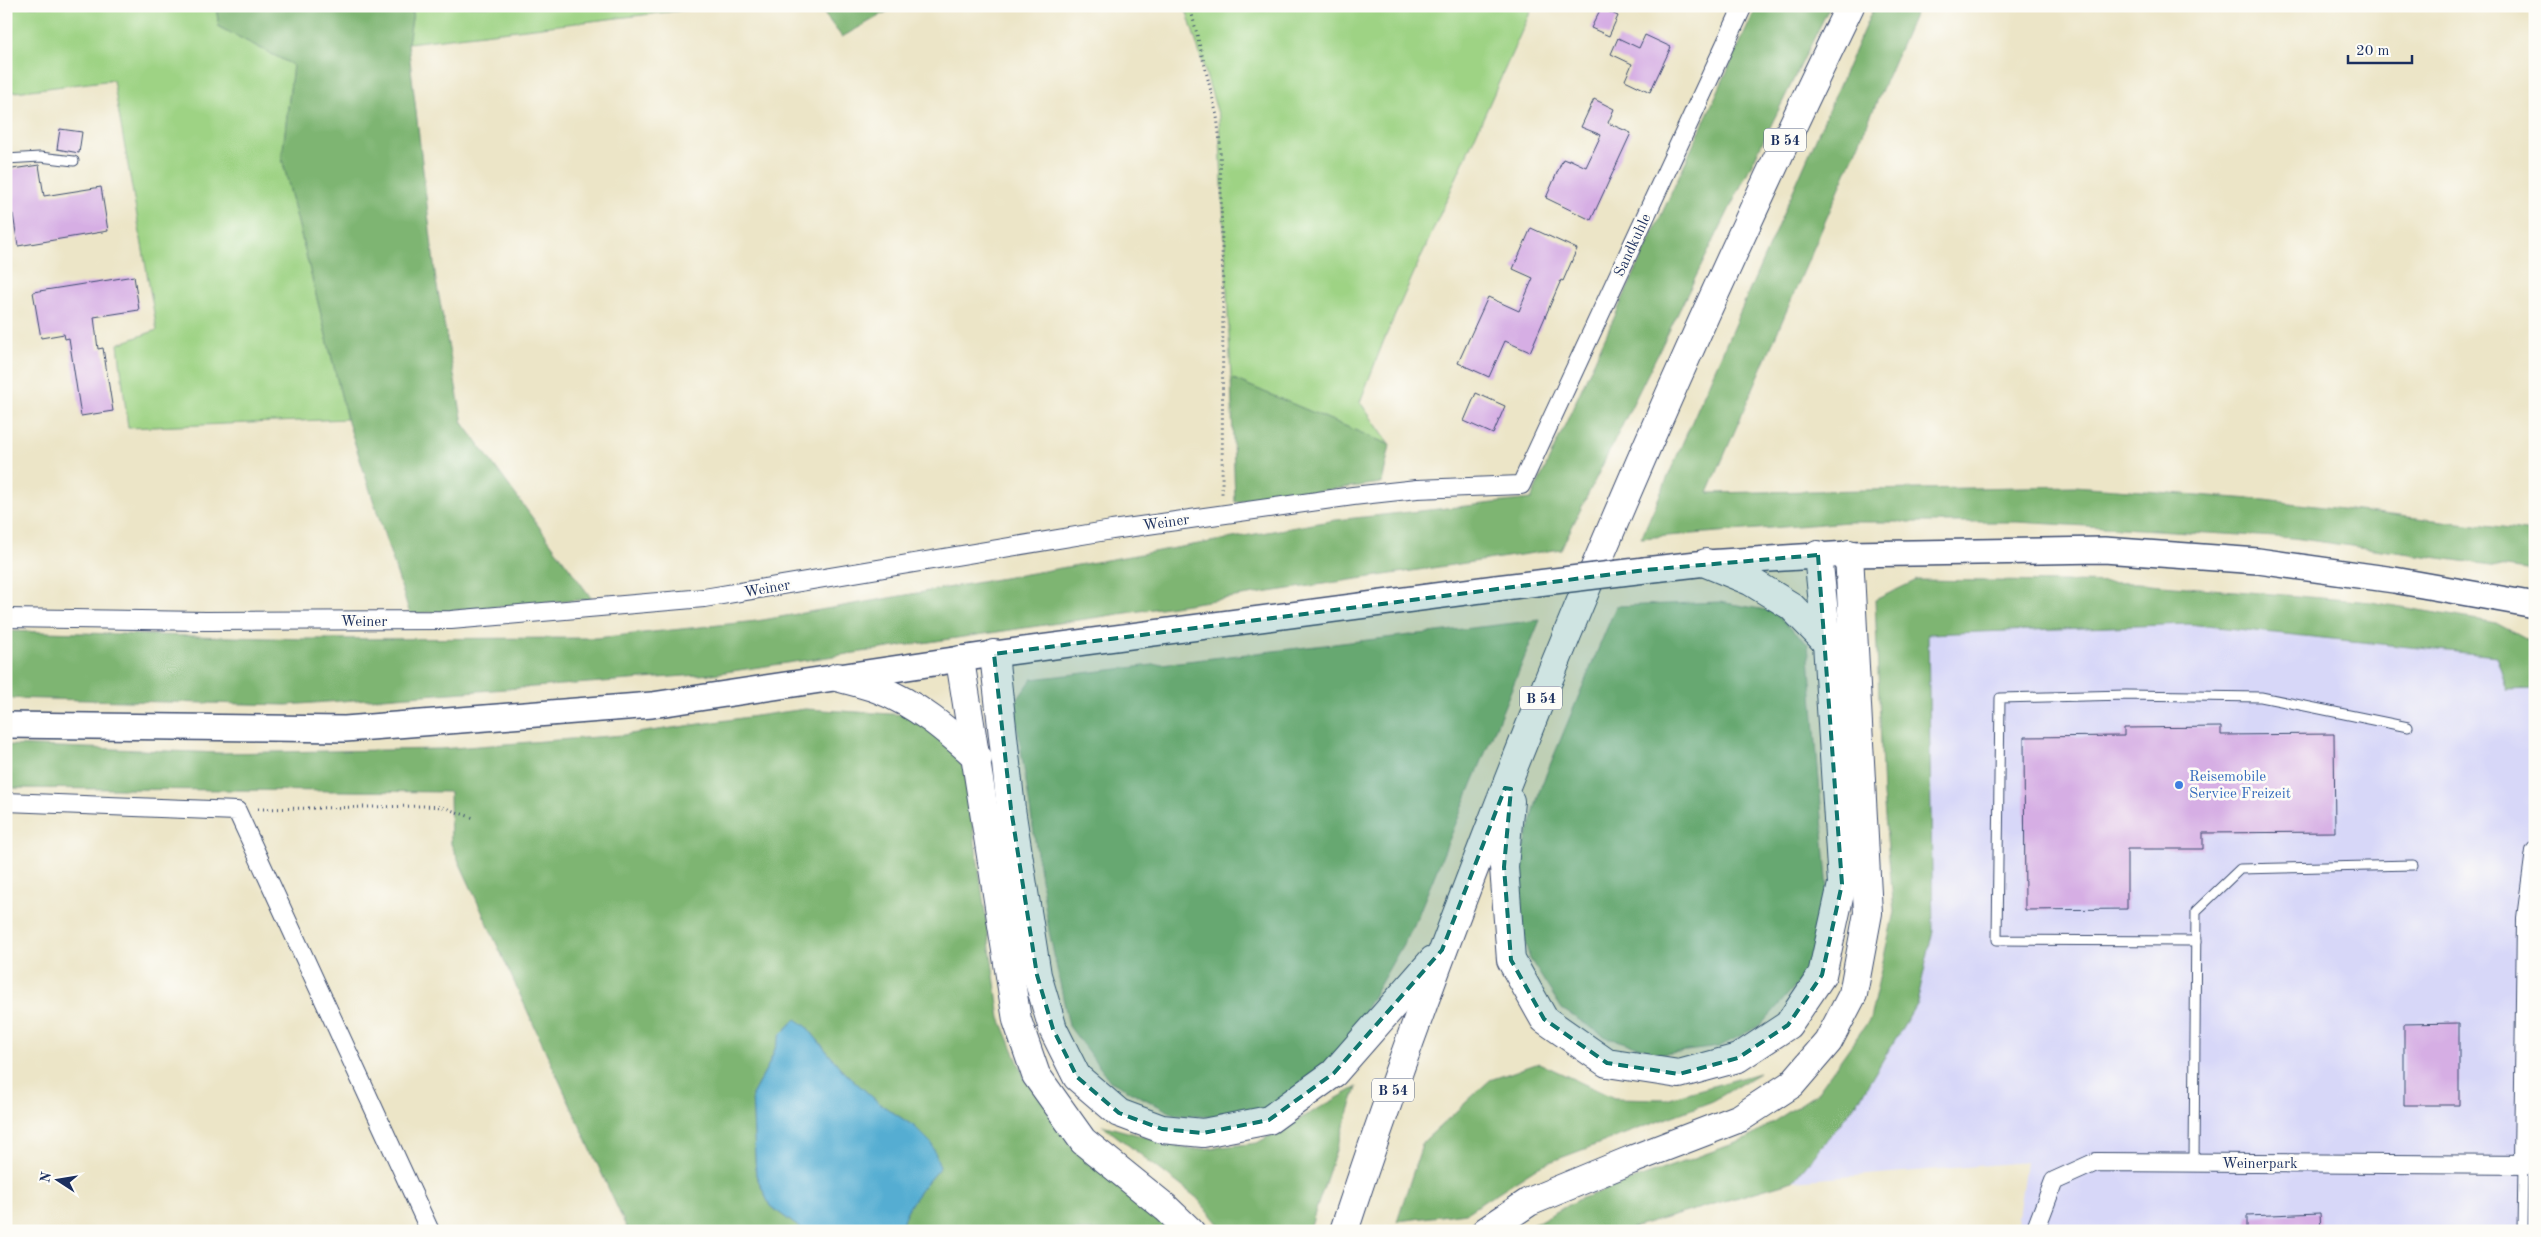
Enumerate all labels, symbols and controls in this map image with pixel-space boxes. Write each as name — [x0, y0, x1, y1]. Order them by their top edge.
scale bar — [2348, 32, 2412, 64]
text: 20 m — [2356, 44, 2390, 59]
road number: B 54 — [1764, 128, 1806, 152]
street label: Sandkuhle — [1612, 212, 1654, 279]
street label: Weiner — [1142, 513, 1190, 534]
street label: Weiner — [743, 578, 792, 601]
street label: Weiner — [341, 615, 387, 630]
road number: B 54 — [1520, 686, 1562, 710]
place label: Reisemobile Service Freizeit — [2189, 770, 2291, 802]
marker: Reisemobile Service Freizeit — [2173, 779, 2185, 791]
road number: B 54 — [1372, 1078, 1414, 1102]
north arrow — [32, 1154, 82, 1204]
street label: Weinerpark — [2222, 1157, 2298, 1172]
text: N — [38, 1171, 54, 1184]

